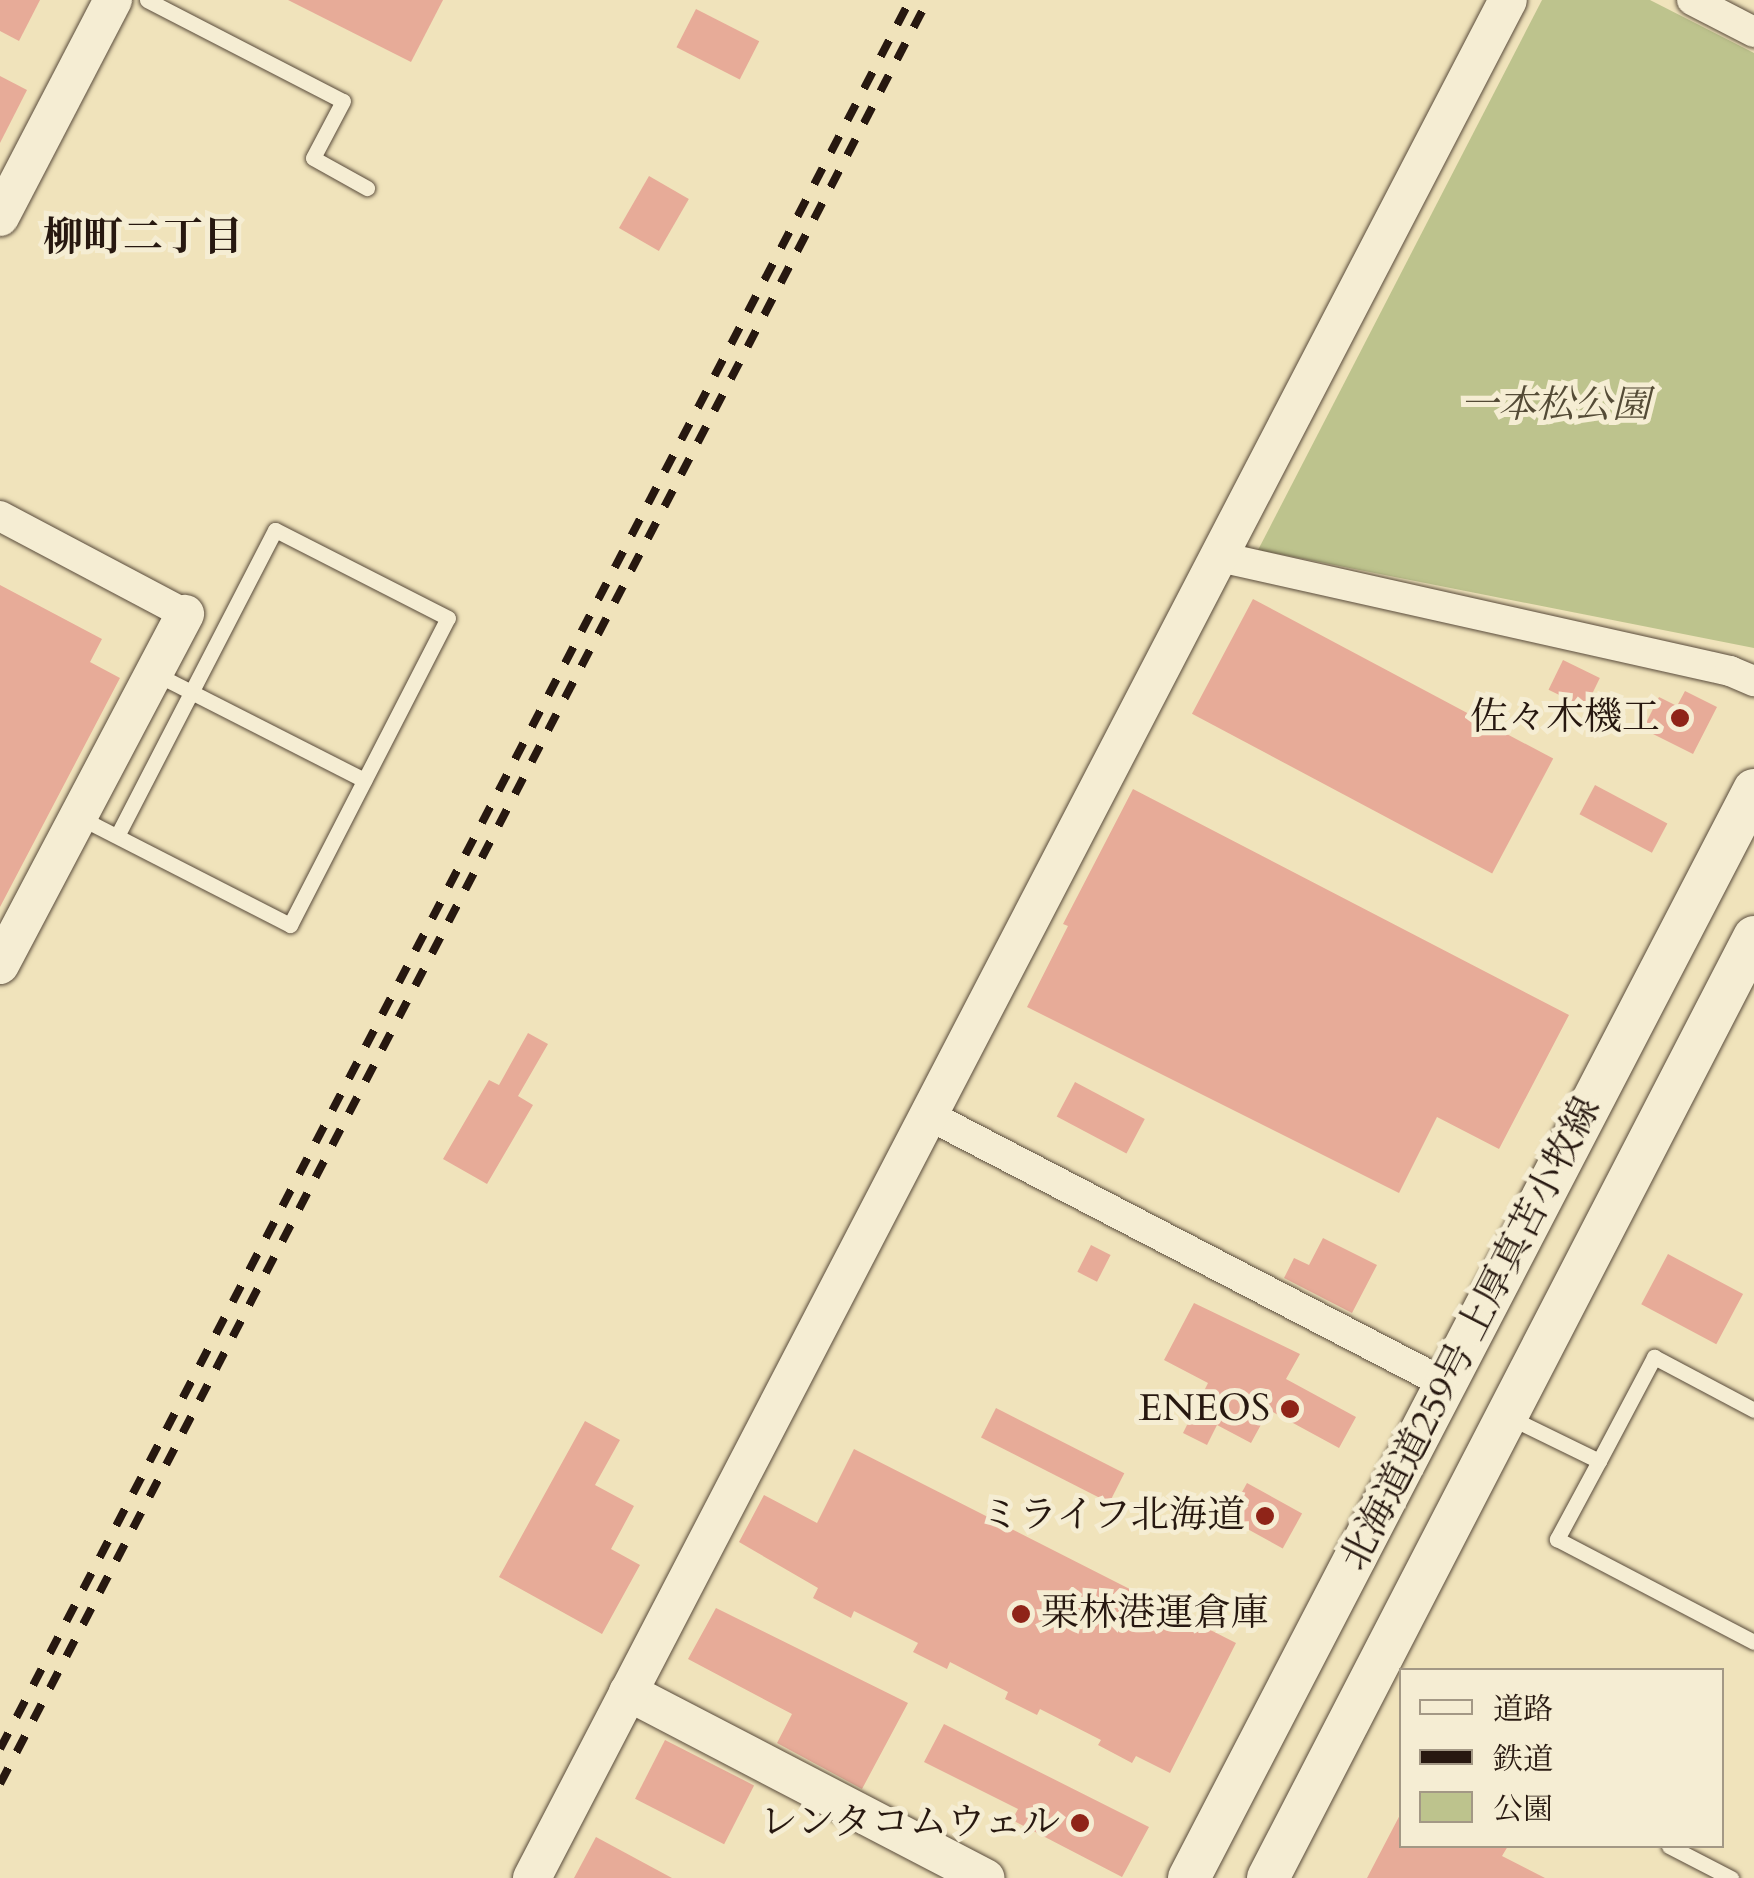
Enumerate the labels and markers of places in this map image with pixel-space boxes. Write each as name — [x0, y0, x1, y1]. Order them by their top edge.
place label: 佐々木機工 — [1470, 695, 1660, 741]
marker: 佐々木機工 — [1669, 707, 1691, 729]
place label: ENEOS — [1139, 1386, 1270, 1432]
marker: ENEOS — [1279, 1398, 1301, 1420]
place label: ミライフ北海道 — [979, 1493, 1245, 1539]
marker: ミライフ北海道 — [1254, 1505, 1276, 1527]
place label: 栗林港運倉庫 — [1041, 1591, 1269, 1637]
marker: 栗林港運倉庫 — [1010, 1603, 1032, 1625]
place label: レンタコムウェル — [756, 1800, 1060, 1846]
marker: レンタコムウェル — [1069, 1812, 1091, 1834]

